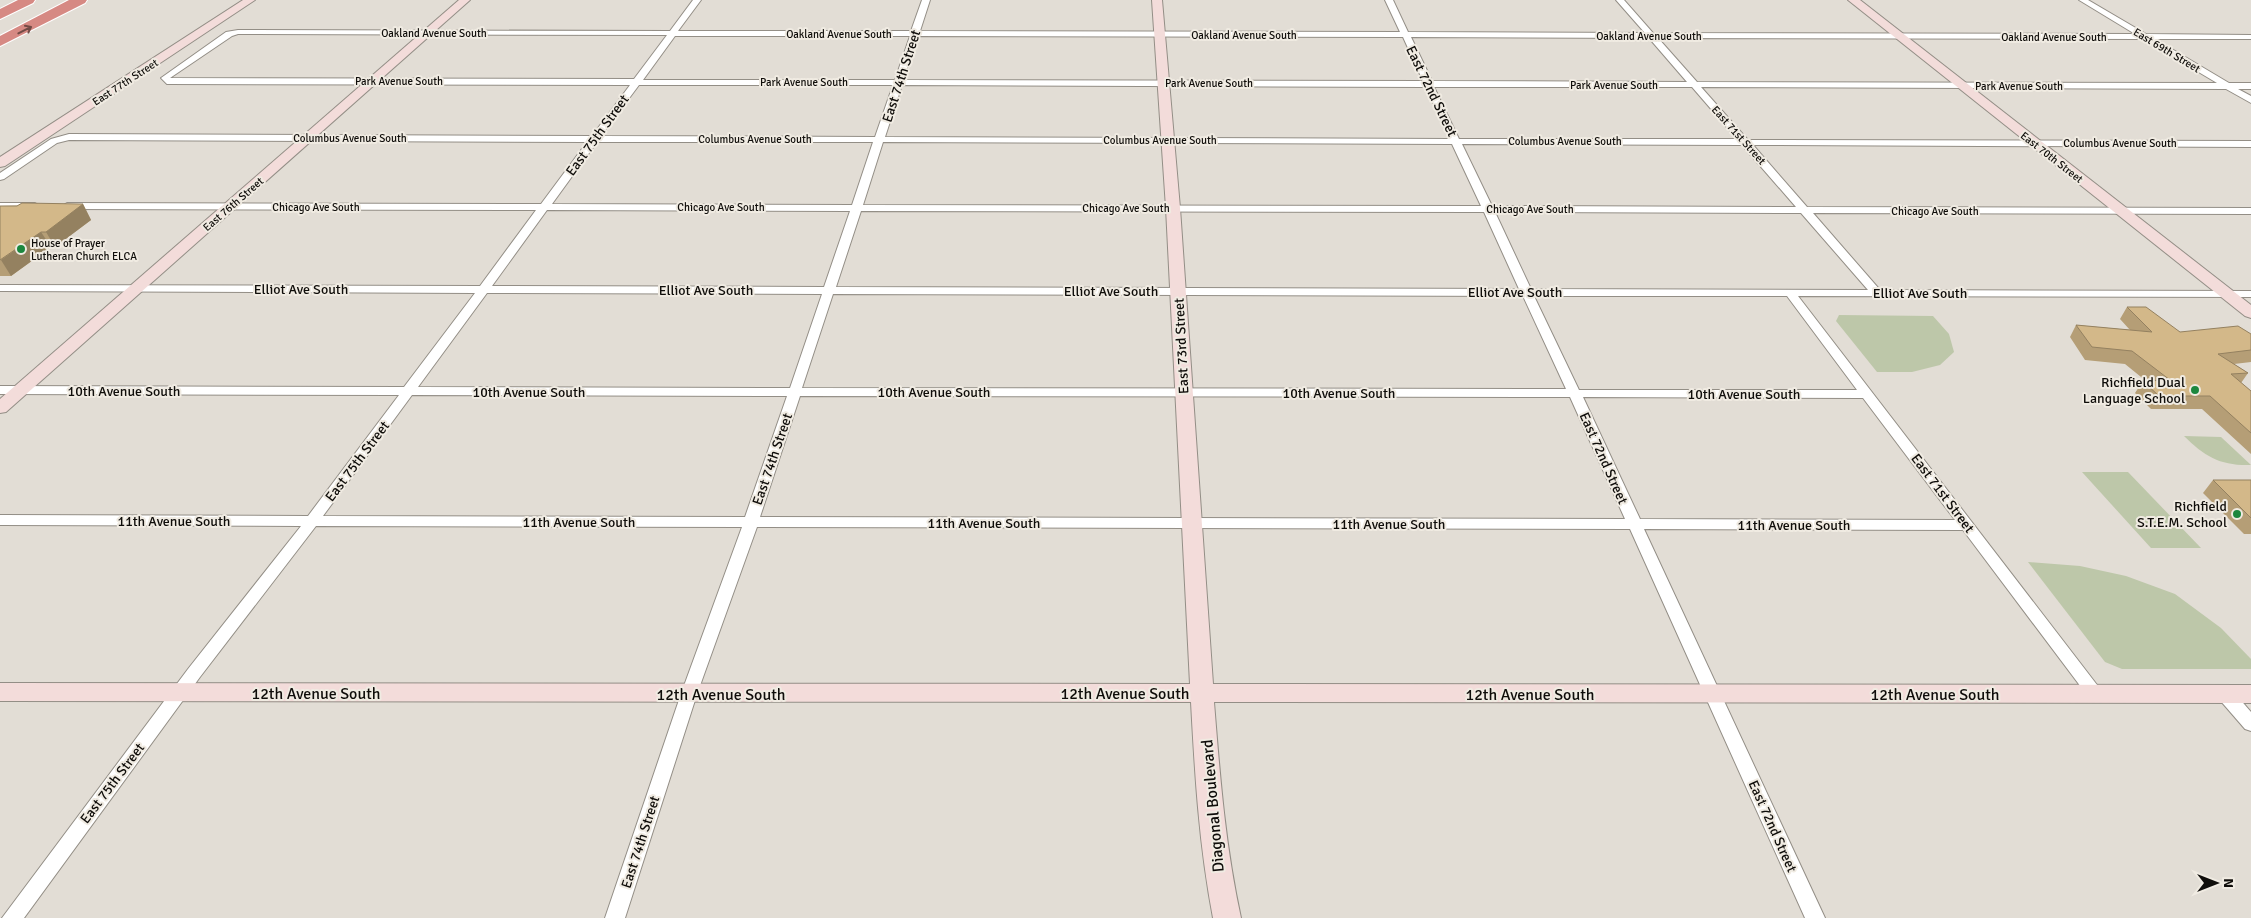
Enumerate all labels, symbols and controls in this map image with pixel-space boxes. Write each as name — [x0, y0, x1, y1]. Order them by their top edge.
one-way arrow — [17, 25, 32, 35]
street label: East 69th Street — [2131, 25, 2203, 76]
street label: Oakland Avenue South — [381, 27, 487, 40]
street label: Oakland Avenue South — [786, 28, 892, 41]
street label: East 74th Street — [879, 28, 924, 125]
street label: Oakland Avenue South — [1191, 29, 1297, 42]
street label: Oakland Avenue South — [1596, 30, 1702, 43]
street label: Oakland Avenue South — [2001, 31, 2107, 44]
street label: East 72nd Street — [1402, 43, 1461, 139]
street label: East 77th Street — [90, 56, 161, 108]
street label: Park Avenue South — [355, 75, 443, 88]
street label: Park Avenue South — [760, 76, 848, 89]
street label: Park Avenue South — [1165, 77, 1253, 90]
street label: Park Avenue South — [1570, 79, 1658, 92]
street label: Park Avenue South — [1975, 80, 2063, 93]
street label: East 75th Street — [562, 91, 633, 179]
street label: East 71st Street — [1709, 103, 1768, 167]
street label: East 70th Street — [2018, 129, 2086, 186]
street label: Columbus Avenue South — [293, 132, 407, 145]
street label: Columbus Avenue South — [698, 133, 812, 146]
street label: Columbus Avenue South — [1103, 134, 1217, 147]
street label: Columbus Avenue South — [1508, 135, 1622, 148]
street label: Columbus Avenue South — [2063, 137, 2177, 150]
street label: East 76th Street — [201, 175, 266, 234]
street label: Chicago Ave South — [272, 201, 360, 214]
street label: Chicago Ave South — [677, 201, 765, 214]
street label: Chicago Ave South — [1082, 202, 1170, 215]
street label: Chicago Ave South — [1486, 203, 1574, 216]
street label: Chicago Ave South — [1891, 205, 1979, 218]
place label: House of Prayer Lutheran Church ELCA — [31, 237, 137, 263]
marker: House of Prayer Lutheran Church ELCA — [15, 243, 27, 255]
street label: Elliot Ave South — [254, 281, 348, 298]
street label: Elliot Ave South — [659, 282, 753, 299]
street label: Elliot Ave South — [1064, 283, 1158, 300]
street label: Elliot Ave South — [1468, 284, 1562, 301]
street label: Elliot Ave South — [1873, 285, 1967, 302]
street label: East 73rd Street — [1170, 297, 1193, 394]
place label: Richfield Dual Language School — [2083, 374, 2185, 407]
street label: 10th Avenue South — [68, 383, 180, 400]
street label: 10th Avenue South — [473, 384, 585, 401]
street label: 10th Avenue South — [878, 384, 990, 401]
marker: Richfield Dual Language School — [2189, 384, 2201, 396]
street label: 10th Avenue South — [1283, 385, 1395, 402]
street label: 10th Avenue South — [1688, 386, 1800, 403]
street label: East 72nd Street — [1576, 410, 1631, 507]
street label: East 74th Street — [749, 411, 796, 507]
street label: East 75th Street — [322, 418, 393, 505]
street label: East 71st Street — [1907, 450, 1978, 536]
place label: Richfield S.T.E.M. School — [2137, 498, 2227, 531]
marker: Richfield S.T.E.M. School — [2231, 508, 2243, 520]
street label: 11th Avenue South — [118, 513, 230, 530]
street label: 11th Avenue South — [523, 514, 635, 531]
street label: 11th Avenue South — [928, 515, 1040, 532]
street label: 11th Avenue South — [1333, 516, 1445, 533]
street label: 11th Avenue South — [1738, 517, 1850, 534]
street label: 12th Avenue South — [252, 684, 380, 704]
street label: 12th Avenue South — [1061, 684, 1189, 704]
street label: 12th Avenue South — [657, 685, 785, 705]
street label: 12th Avenue South — [1466, 685, 1594, 705]
street label: 12th Avenue South — [1871, 685, 1999, 705]
street label: Diagonal Boulevard — [1197, 739, 1229, 873]
street label: East 75th Street — [77, 740, 148, 827]
street label: East 72nd Street — [1745, 778, 1800, 875]
street label: East 74th Street — [618, 794, 663, 891]
north arrow — [2191, 858, 2241, 908]
text: N — [2220, 878, 2237, 888]

